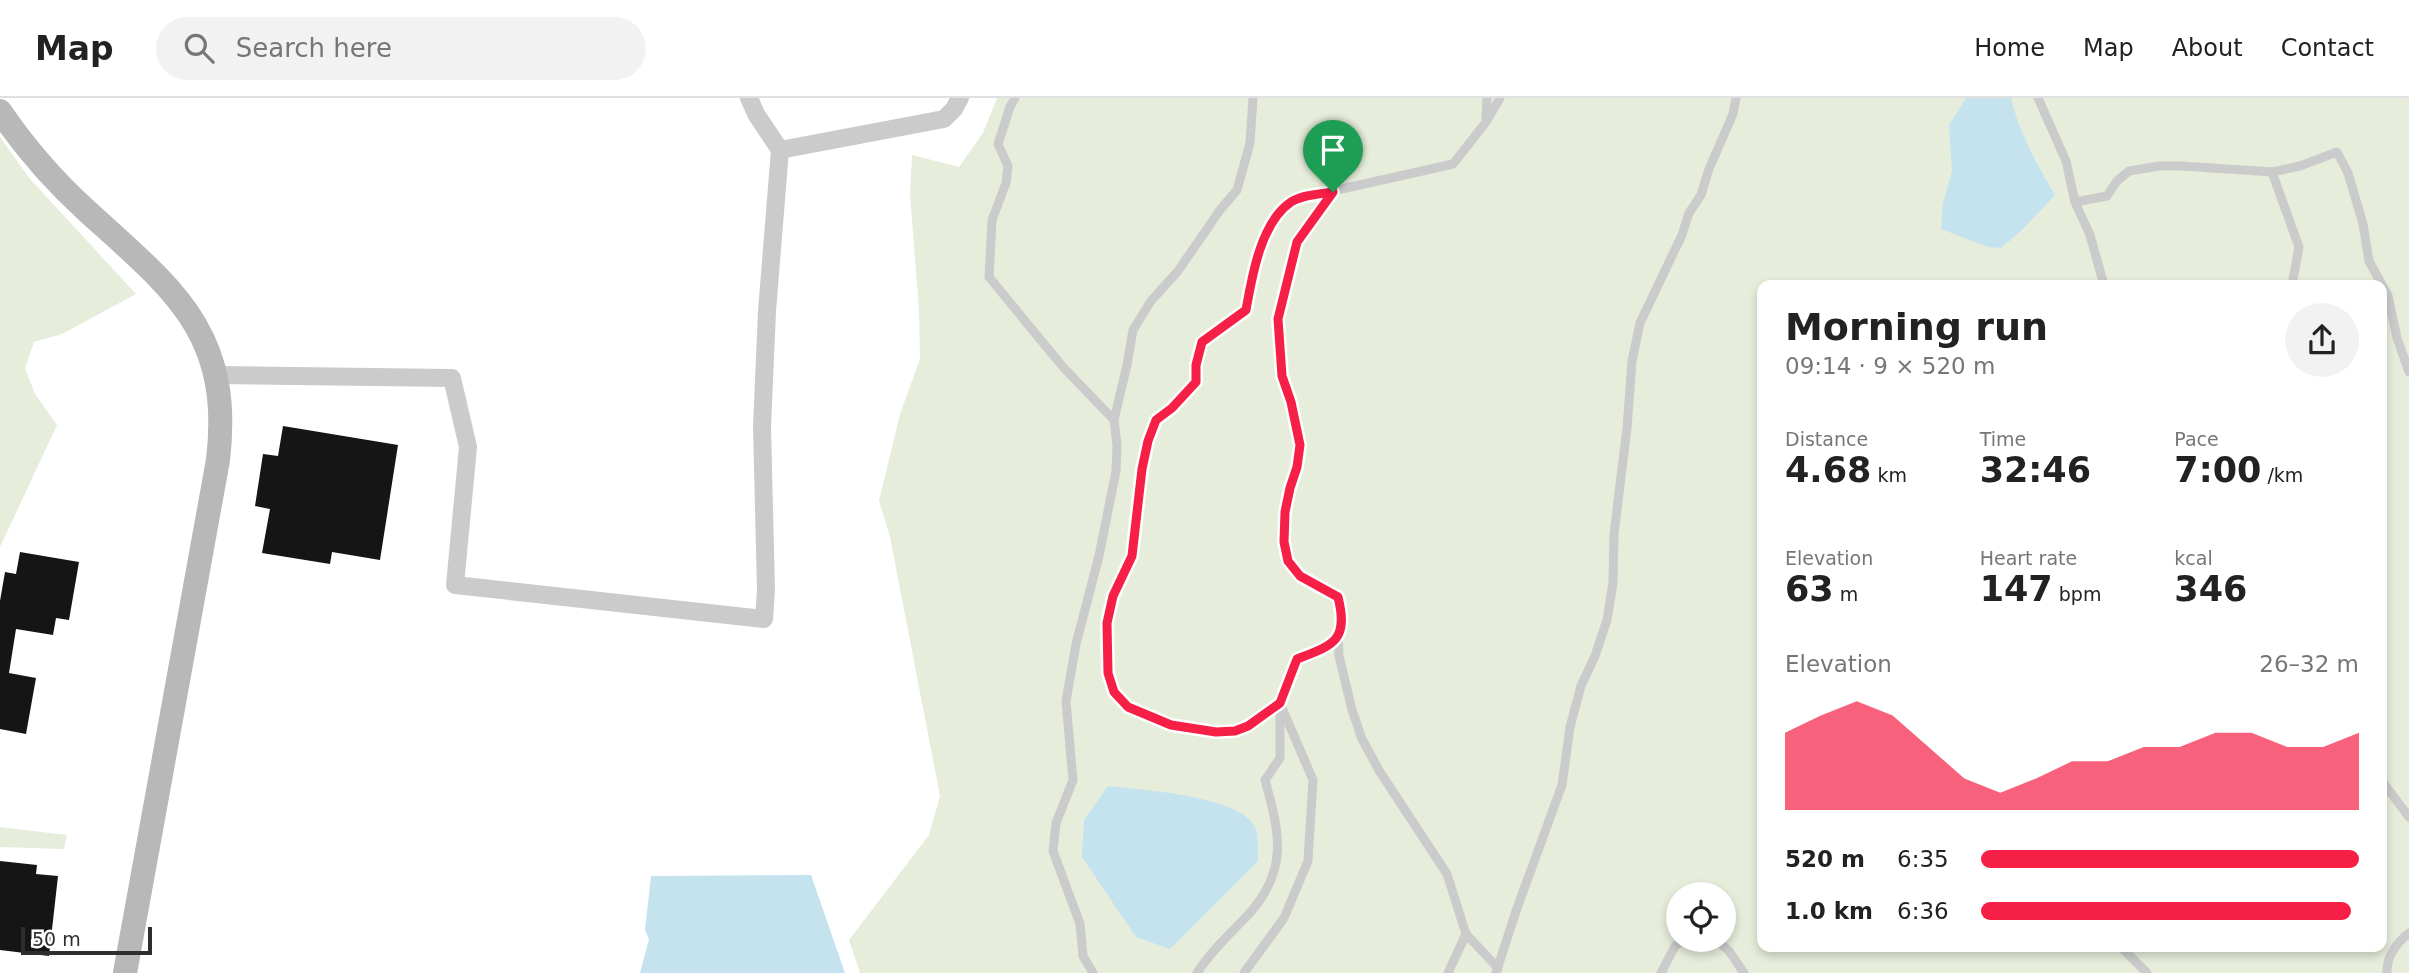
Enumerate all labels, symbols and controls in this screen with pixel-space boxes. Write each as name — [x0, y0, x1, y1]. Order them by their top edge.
search box — [156, 17, 646, 80]
text: Map — [35, 29, 114, 68]
icon: search — [180, 29, 218, 67]
text: Search here — [236, 33, 392, 63]
text: Home — [1974, 34, 2045, 62]
text: Map — [2083, 34, 2134, 62]
text: About — [2172, 34, 2243, 62]
text: Contact — [2281, 34, 2374, 62]
pin — [1303, 120, 1363, 192]
icon: arrive — [1314, 131, 1352, 169]
button: share — [2285, 303, 2359, 377]
text: Morning run — [1785, 305, 2048, 349]
text: 09:14 · 9 × 520 m — [1785, 353, 1995, 379]
text: Distance — [1785, 428, 1868, 450]
text: Time — [1980, 428, 2026, 450]
text: Pace — [2174, 428, 2219, 450]
text: 4.68 — [1785, 450, 1871, 490]
text: 32:46 — [1980, 450, 2091, 490]
text: 7:00 — [2174, 450, 2261, 490]
text: km — [1871, 464, 1907, 486]
text: /km — [2261, 464, 2303, 486]
text: Elevation — [1785, 547, 1873, 569]
text: Heart rate — [1980, 547, 2077, 569]
text: kcal — [2174, 547, 2213, 569]
text: 63 — [1785, 569, 1834, 609]
text: 147 — [1980, 569, 2053, 609]
text: 346 — [2174, 569, 2247, 609]
text: m — [1834, 583, 1858, 605]
text: bpm — [2053, 583, 2101, 605]
text: Elevation — [1785, 651, 1892, 677]
text: 26–32 m — [2259, 651, 2359, 677]
text: 520 m — [1785, 846, 1865, 872]
text: 6:35 — [1897, 846, 1949, 872]
map controls — [1666, 882, 1736, 952]
button: locate — [1666, 882, 1736, 952]
text: 1.0 km — [1785, 898, 1873, 924]
text: 6:36 — [1897, 898, 1949, 924]
scale bar — [21, 924, 152, 956]
text: 50 m — [32, 928, 81, 950]

